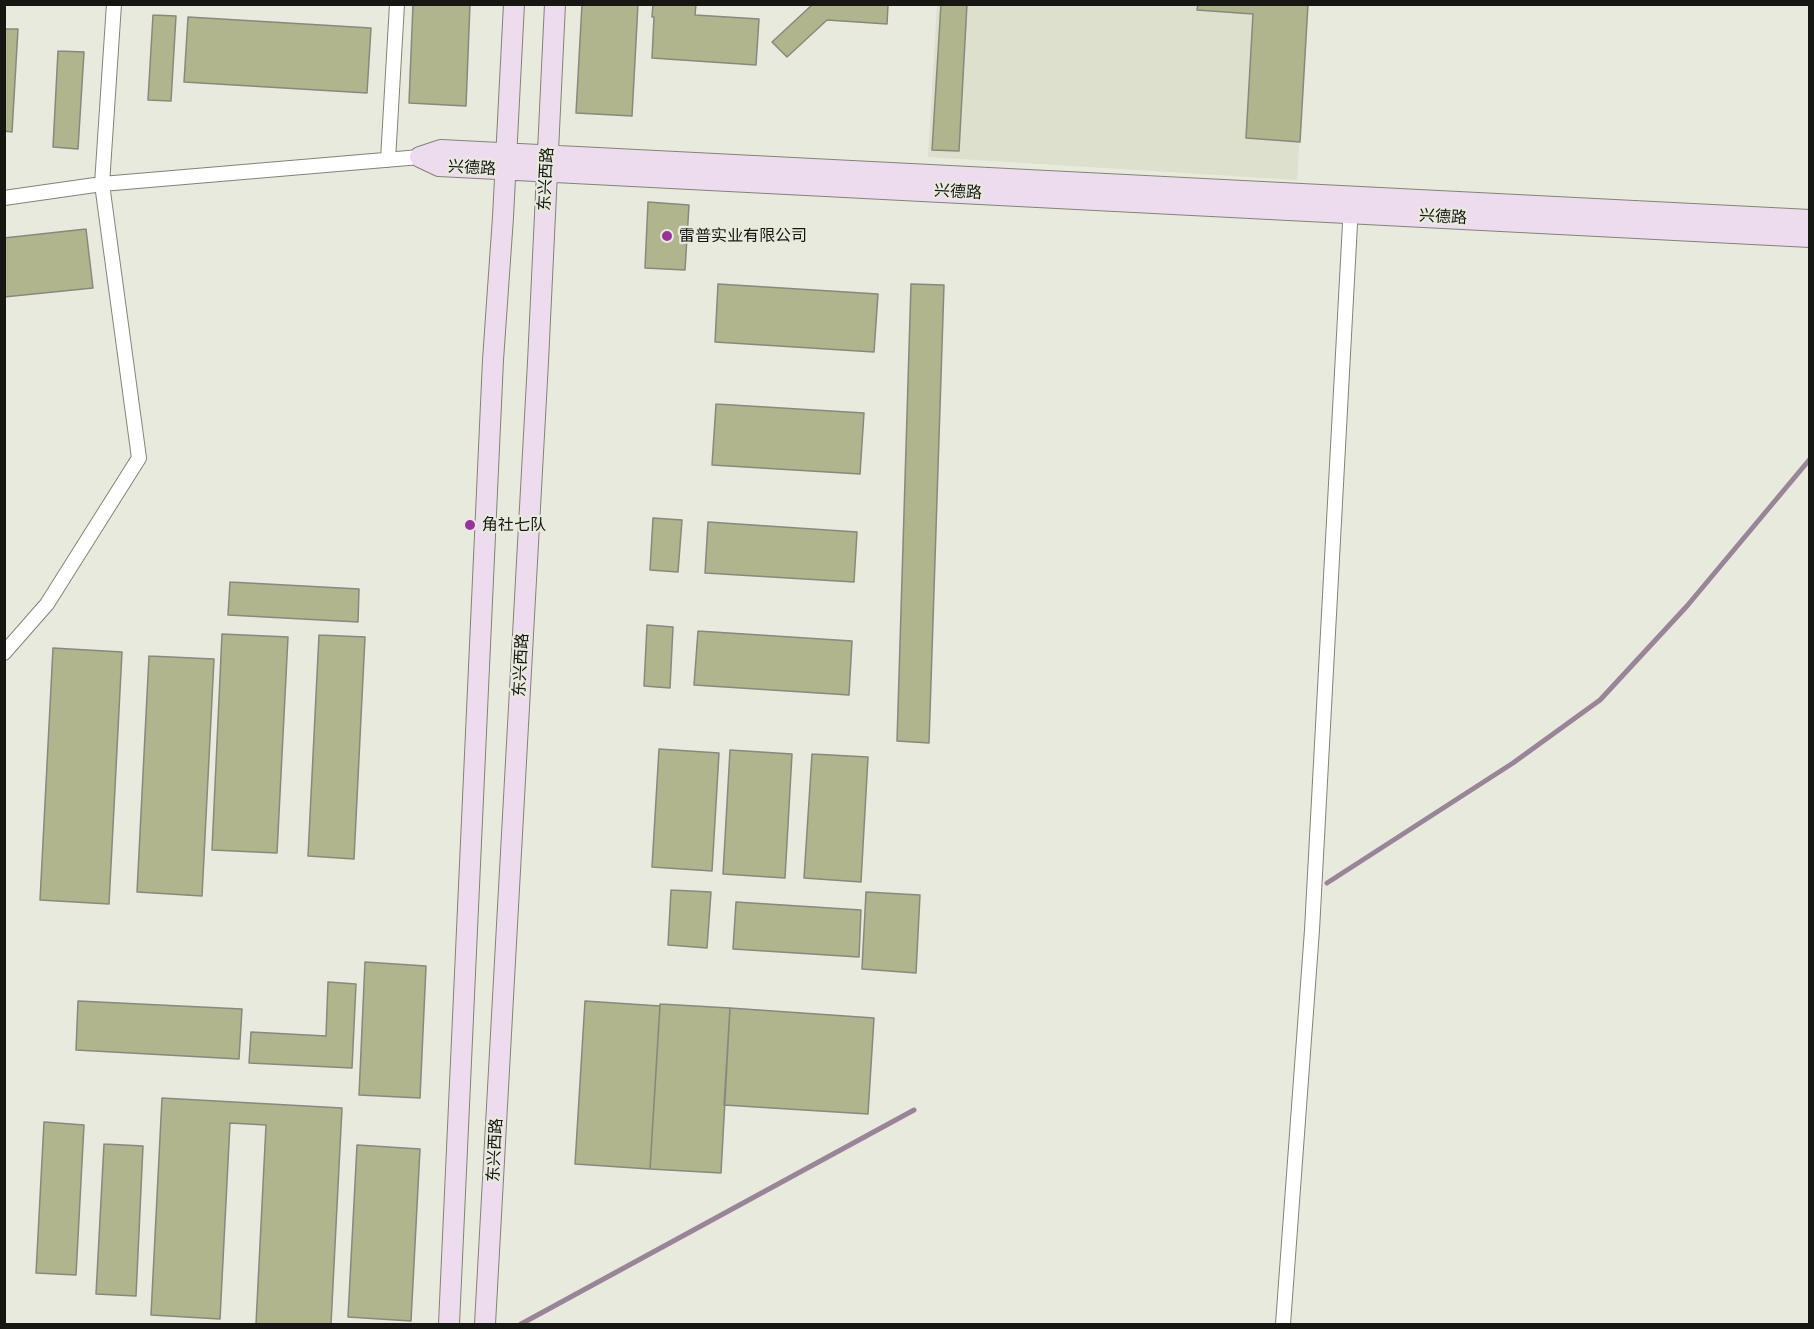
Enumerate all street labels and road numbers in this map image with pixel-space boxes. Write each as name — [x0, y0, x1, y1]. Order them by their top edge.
street label: 东兴西路 — [535, 147, 557, 211]
street label: 兴德路 — [448, 157, 496, 179]
street label: 兴德路 — [934, 181, 982, 203]
street label: 兴德路 — [1419, 206, 1467, 228]
street label: 东兴西路 — [510, 633, 532, 697]
street label: 东兴西路 — [484, 1118, 506, 1182]

